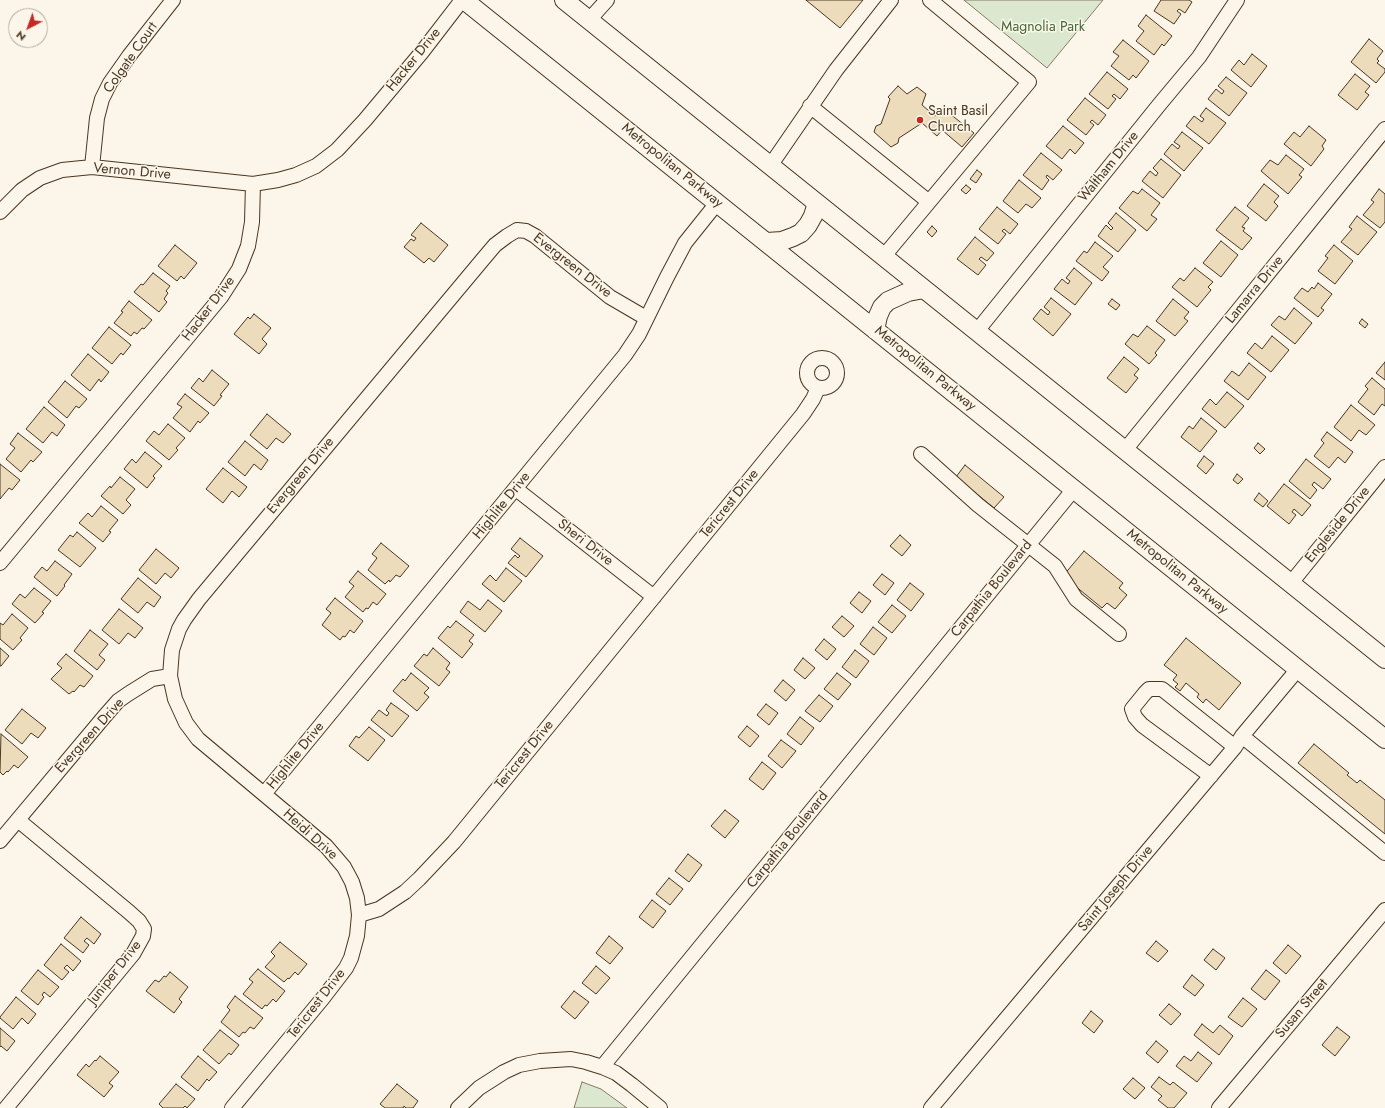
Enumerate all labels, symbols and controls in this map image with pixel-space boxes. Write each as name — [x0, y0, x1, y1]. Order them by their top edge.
north arrow — [8, 8, 48, 48]
street label: Colgate Court — [100, 19, 162, 97]
park label: Magnolia Park — [1001, 20, 1085, 36]
street label: Hacker Drive — [383, 25, 445, 95]
text: N — [12, 27, 29, 45]
place label: Saint Basil Church — [928, 104, 988, 136]
marker: Saint Basil Church — [915, 115, 925, 125]
street label: Metropolitan Parkway — [618, 120, 726, 212]
street label: Waltham Drive — [1075, 128, 1143, 206]
street label: Vernon Drive — [93, 160, 171, 184]
street label: Evergreen Drive — [529, 230, 615, 302]
street label: Lamarra Drive — [1223, 253, 1287, 327]
street label: Hacker Drive — [179, 273, 239, 345]
street label: Metropolitan Parkway — [871, 323, 979, 415]
street label: Evergreen Drive — [264, 434, 338, 518]
street label: Tericrest Drive — [697, 466, 763, 542]
street label: Highlite Drive — [470, 469, 534, 543]
street label: Engleside Drive — [1302, 483, 1374, 567]
street label: Sheri Drive — [554, 516, 616, 570]
street label: Metropolitan Parkway — [1123, 526, 1231, 618]
street label: Carpathia Boulevard — [948, 537, 1036, 641]
street label: Evergreen Drive — [52, 695, 128, 777]
street label: Tericrest Drive — [492, 717, 558, 793]
street label: Highlite Drive — [264, 719, 328, 793]
street label: Carpathia Boulevard — [744, 788, 832, 892]
street label: Heidi Drive — [279, 806, 341, 864]
street label: Saint Joseph Drive — [1075, 842, 1157, 936]
street label: Juniper Drive — [85, 937, 145, 1009]
street label: Tericrest Drive — [285, 966, 349, 1042]
street label: Susan Street — [1272, 976, 1332, 1042]

